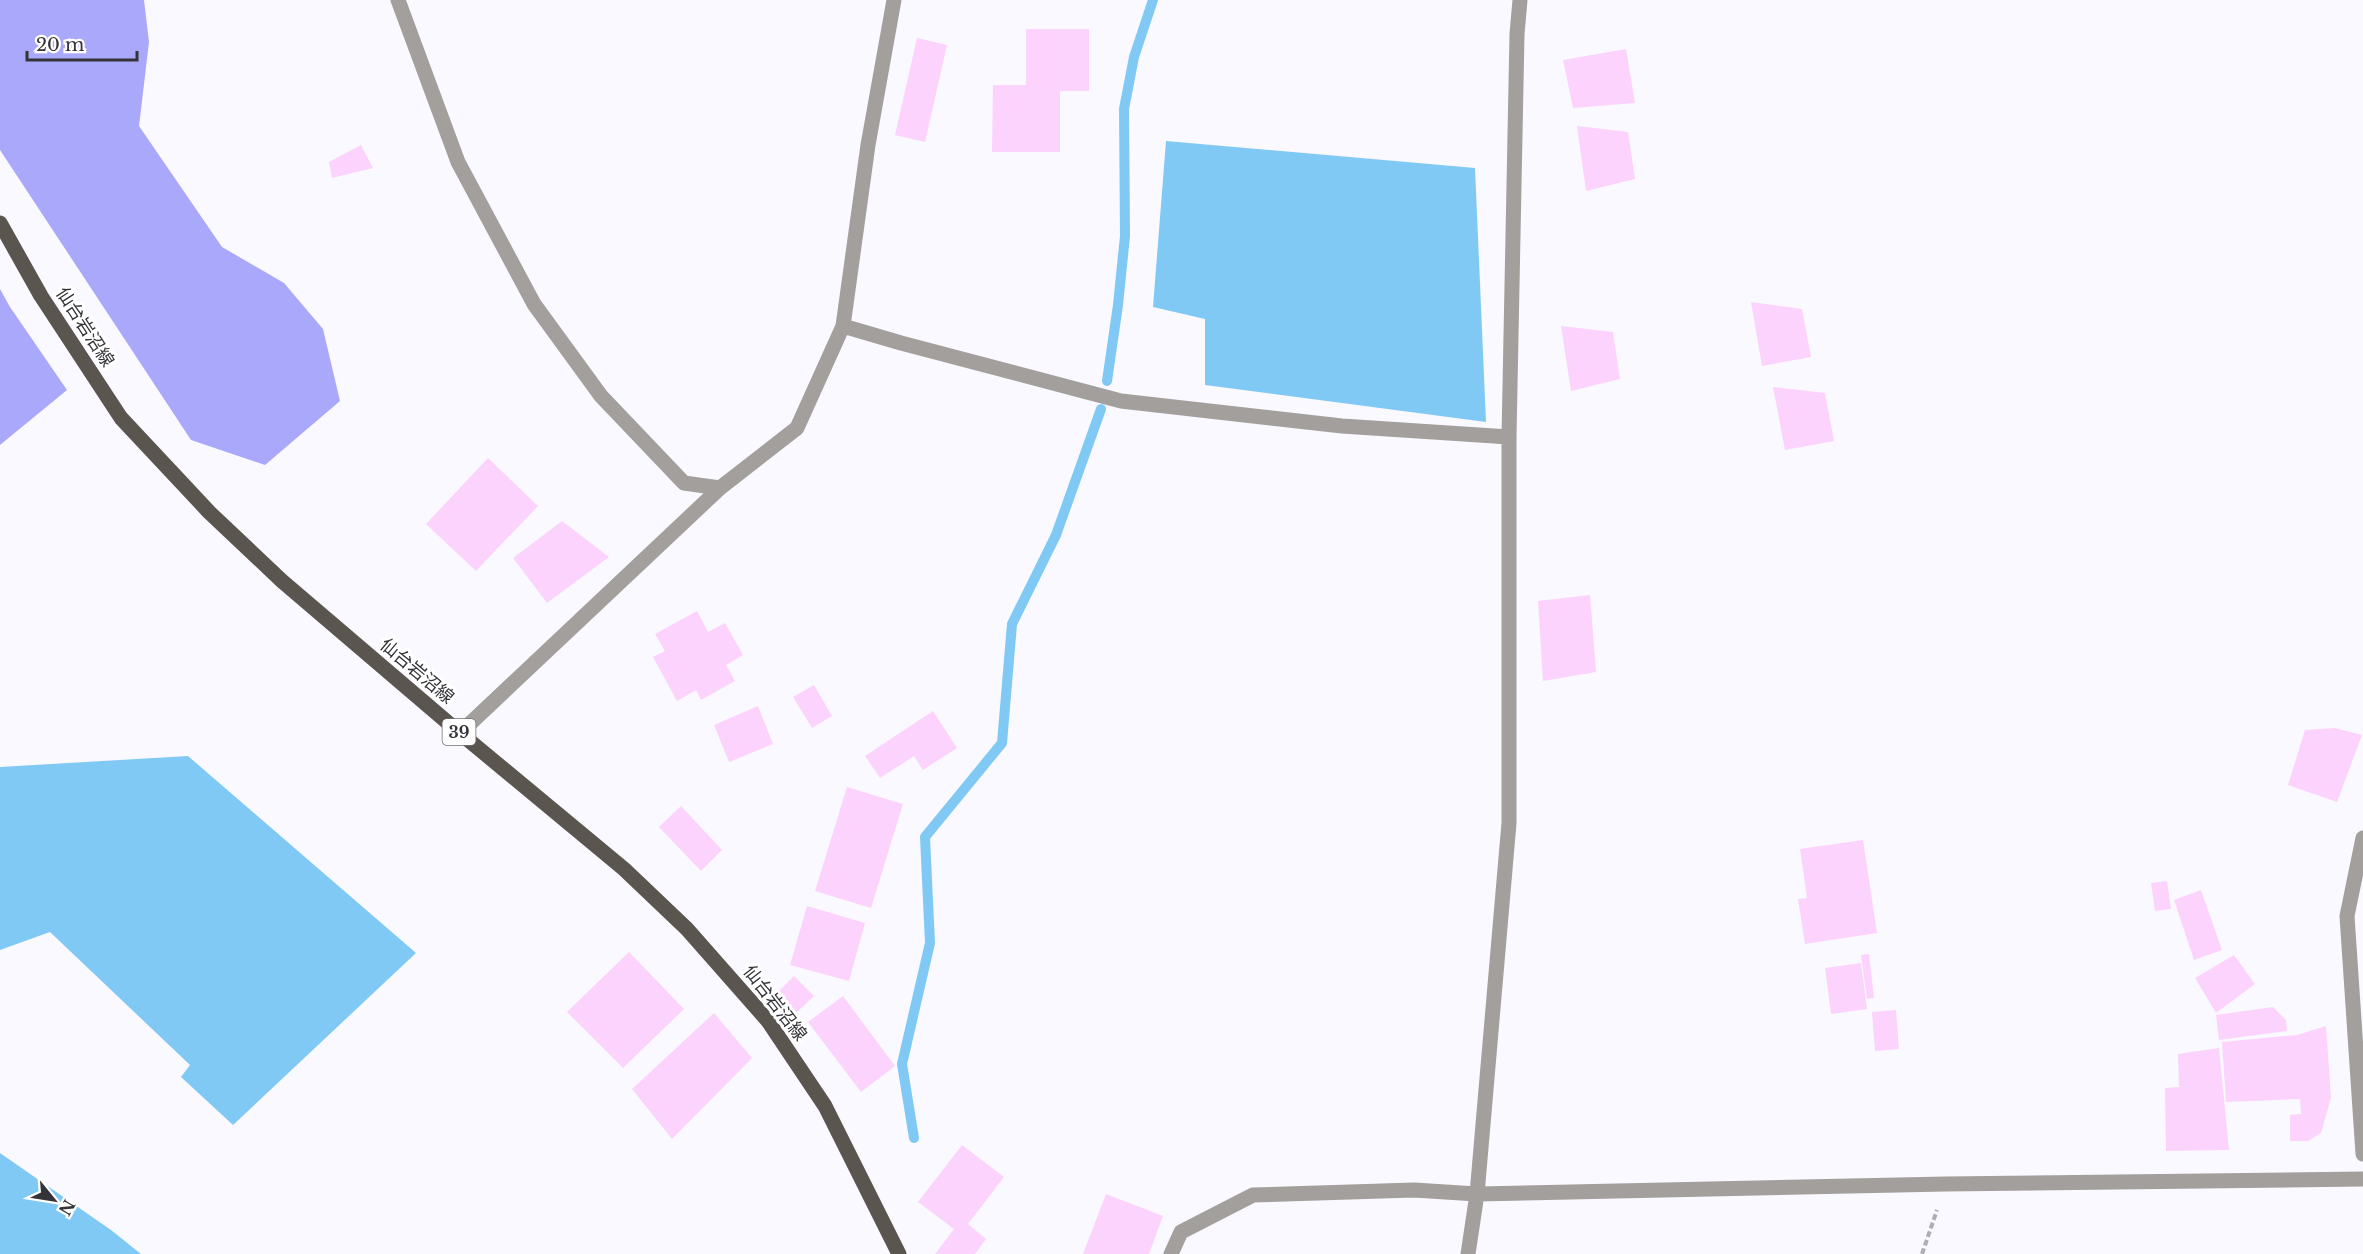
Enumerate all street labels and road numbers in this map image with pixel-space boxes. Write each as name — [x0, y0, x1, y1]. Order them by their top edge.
street label: 仙台岩沼線 — [51, 283, 119, 371]
street label: 仙台岩沼線 — [375, 634, 459, 708]
road number: 39 — [442, 719, 476, 745]
street label: 仙台岩沼線 — [739, 961, 811, 1045]

